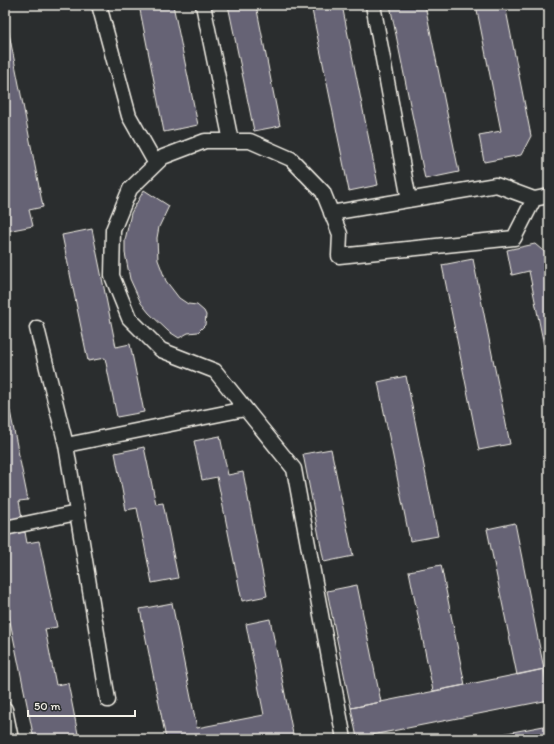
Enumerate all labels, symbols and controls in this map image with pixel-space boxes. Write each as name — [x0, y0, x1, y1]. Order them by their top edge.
scale bar — [28, 692, 135, 718]
text: 50 m — [34, 699, 60, 713]

